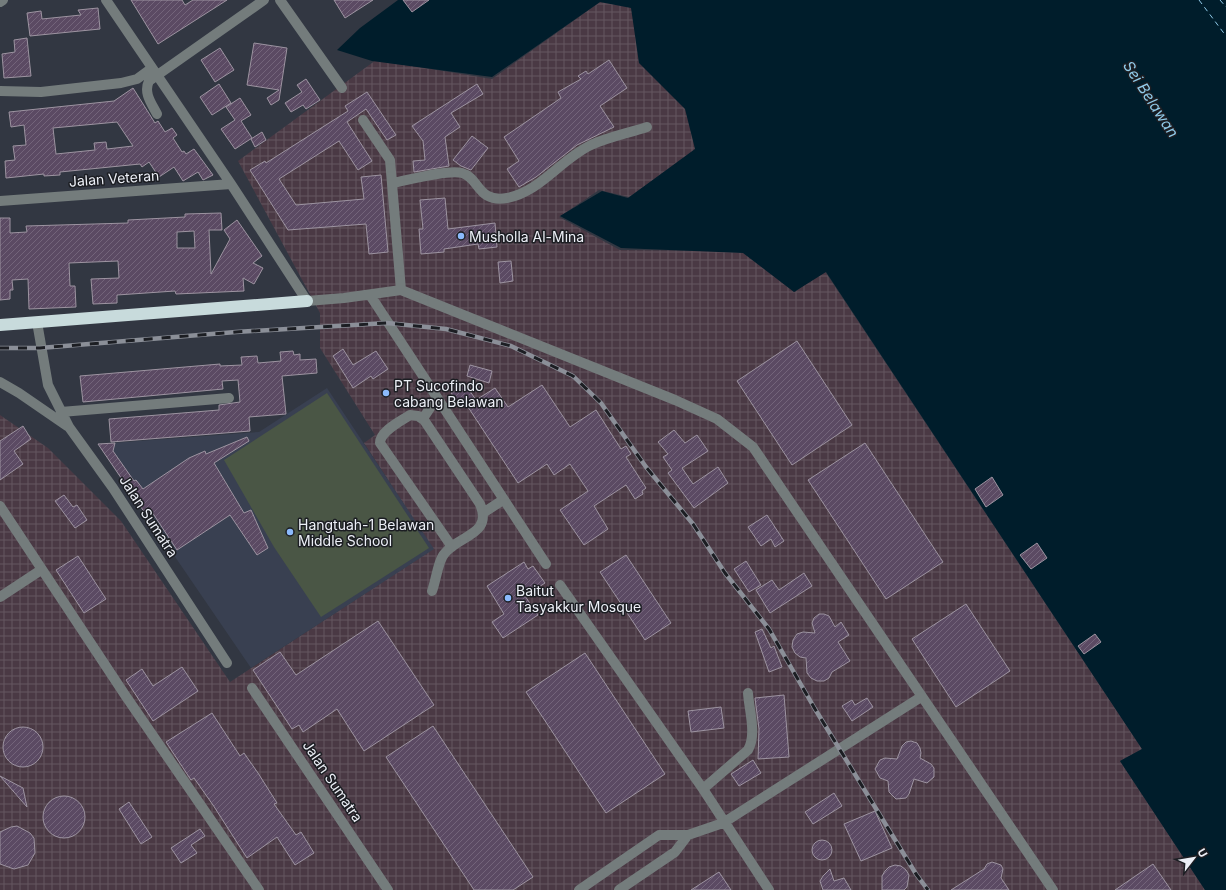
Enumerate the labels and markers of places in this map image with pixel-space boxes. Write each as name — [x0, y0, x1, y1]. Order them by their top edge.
place label: Musholla Al-Mina — [469, 228, 584, 245]
marker: Musholla Al-Mina — [456, 231, 466, 241]
place label: PT Sucofindo cabang Belawan — [394, 377, 504, 410]
marker: PT Sucofindo cabang Belawan — [381, 388, 391, 398]
place label: Hangtuah-1 Belawan Middle School — [298, 516, 434, 549]
marker: Hangtuah-1 Belawan Middle School — [285, 527, 295, 537]
place label: Baitut Tasyakkur Mosque — [516, 582, 641, 615]
marker: Baitut Tasyakkur Mosque — [503, 593, 513, 603]

